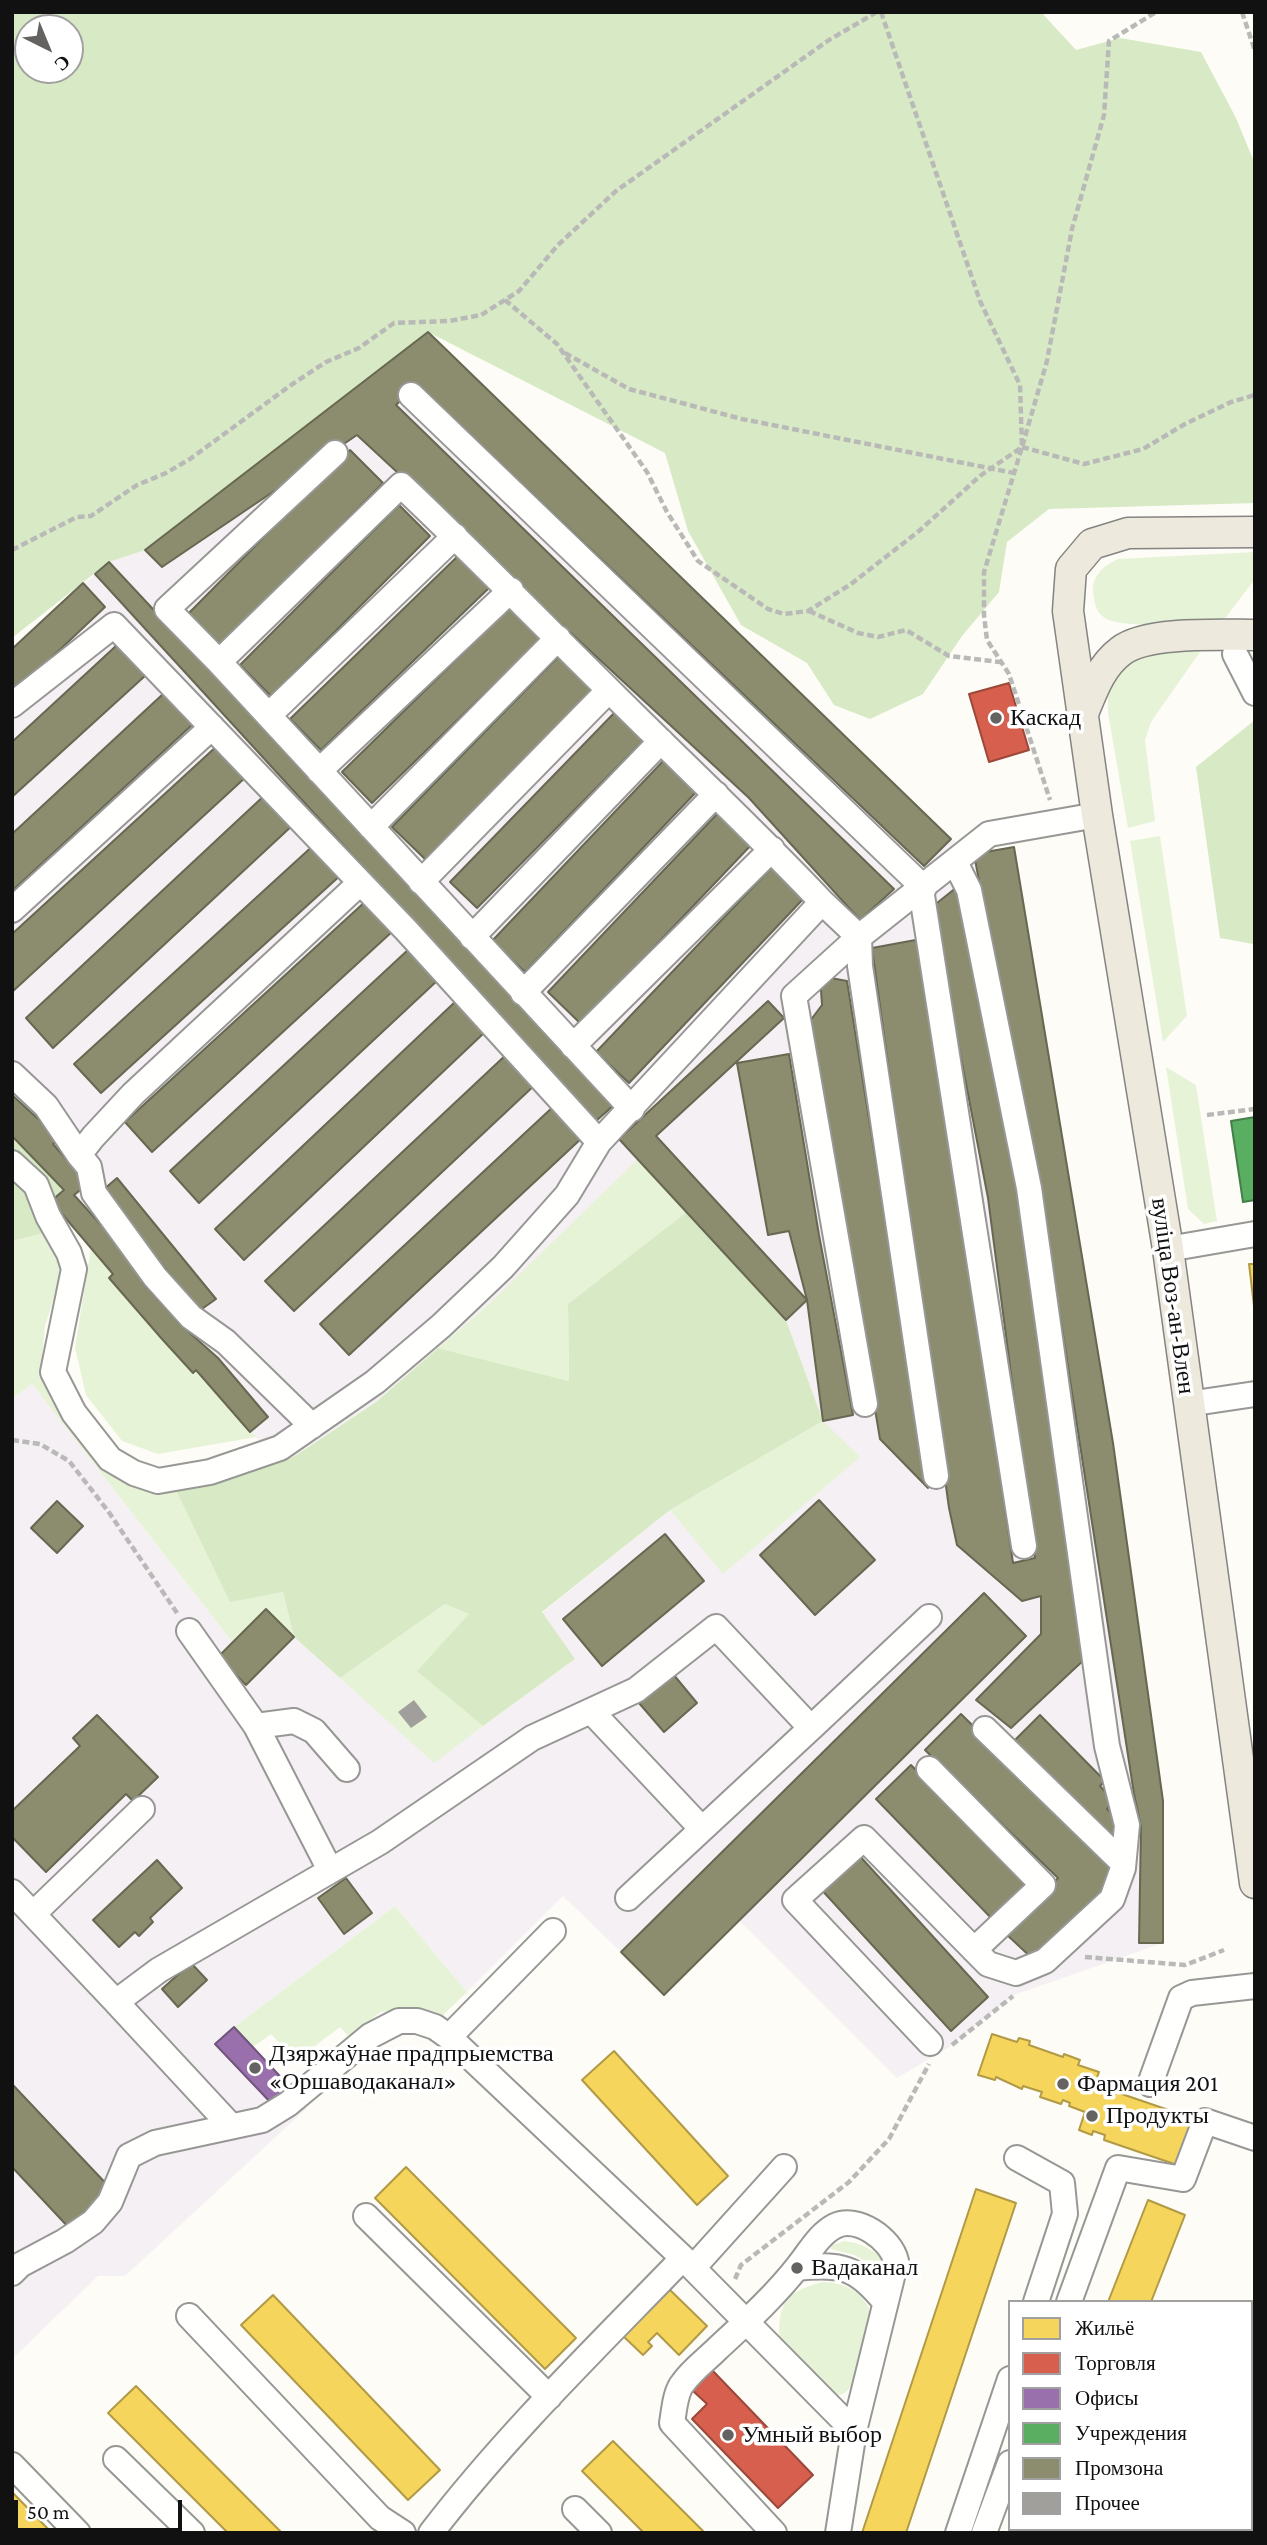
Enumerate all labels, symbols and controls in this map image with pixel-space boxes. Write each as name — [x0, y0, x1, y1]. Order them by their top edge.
north arrow — [14, 14, 84, 84]
text: С — [50, 51, 74, 76]
place label: Каскад — [1010, 704, 1081, 732]
marker: Каскад — [988, 710, 1004, 726]
street label: вуліца Воз-ан-Влен — [1145, 1196, 1201, 1396]
place label: Дзяржаўнае прадпрыемства «Оршаводаканал» — [269, 2040, 554, 2096]
marker: Дзяржаўнае прадпрыемства «Оршаводаканал» — [247, 2060, 263, 2076]
place label: Фармация 201 — [1077, 2070, 1218, 2098]
marker: Фармация 201 — [1055, 2076, 1071, 2092]
place label: Продукты — [1106, 2102, 1209, 2130]
marker: Продукты — [1084, 2108, 1100, 2124]
place label: Вадаканал — [811, 2254, 918, 2282]
marker: Вадаканал — [789, 2260, 805, 2276]
legend — [1008, 2300, 1253, 2531]
text: Жильё — [1075, 2316, 1134, 2340]
text: Торговля — [1075, 2351, 1156, 2375]
text: Офисы — [1075, 2386, 1138, 2410]
place label: Умный выбор — [742, 2421, 882, 2449]
text: Учреждения — [1075, 2421, 1187, 2445]
marker: Умный выбор — [720, 2427, 736, 2443]
text: Промзона — [1075, 2456, 1163, 2480]
scale bar — [18, 2486, 186, 2530]
text: Прочее — [1075, 2491, 1140, 2515]
text: 50 m — [27, 2500, 70, 2524]

